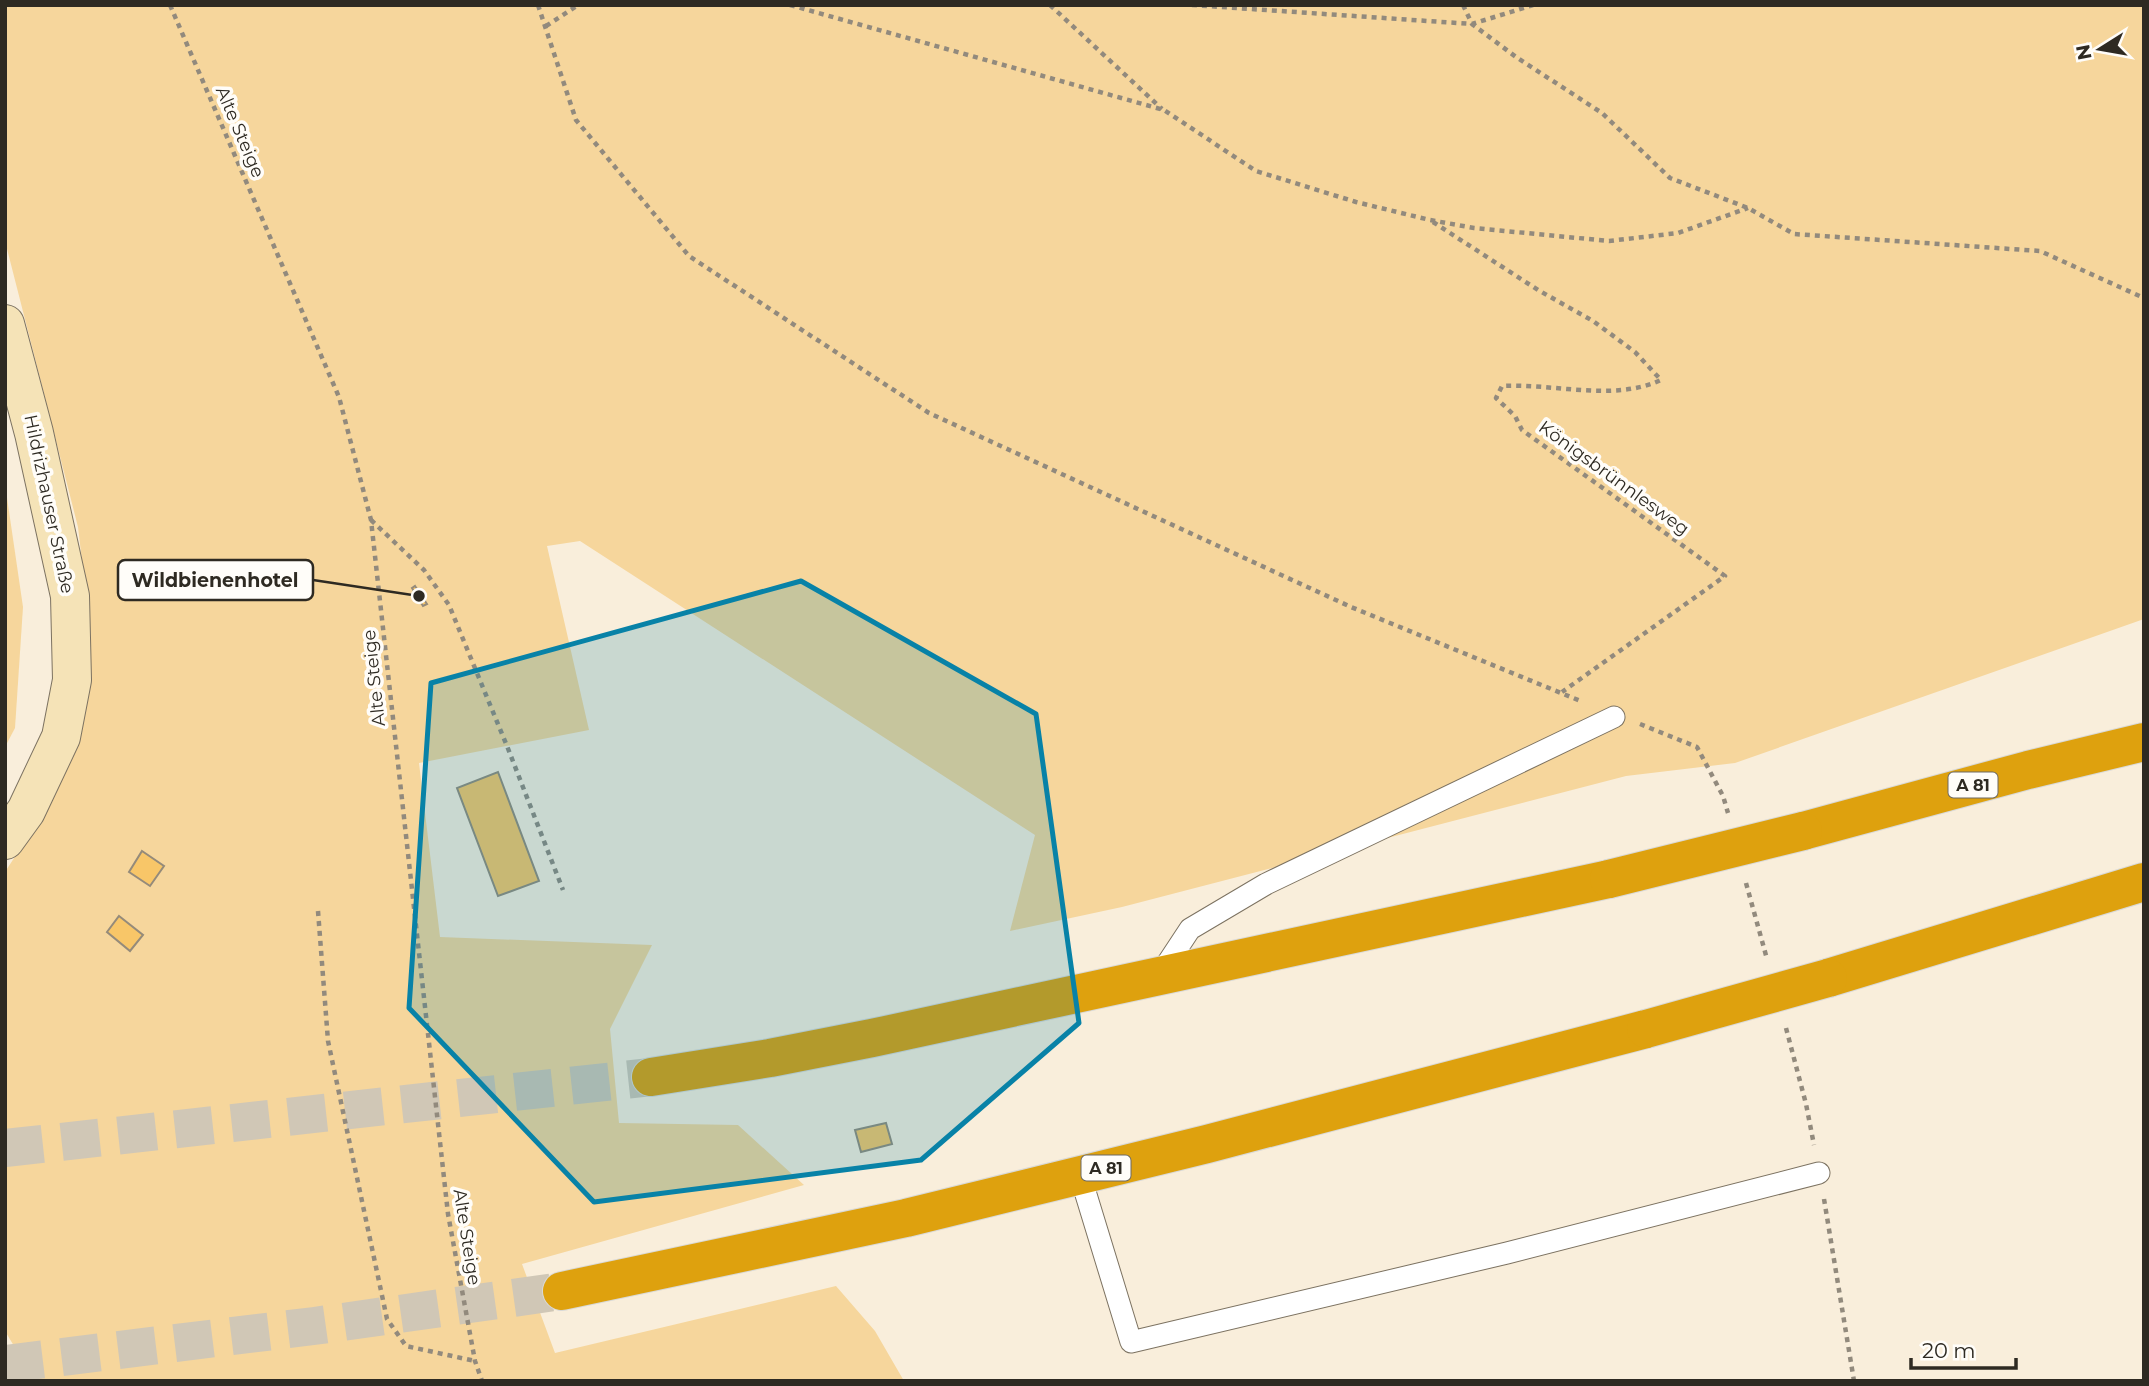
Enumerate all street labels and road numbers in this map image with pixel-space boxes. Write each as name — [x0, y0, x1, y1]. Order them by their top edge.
street label: Alte Steige — [211, 83, 269, 181]
street label: Hildrizhauser Straße — [19, 412, 79, 596]
street label: Königsbrünnlesweg — [1534, 416, 1694, 540]
street label: Alte Steige — [358, 628, 390, 727]
road number: A 81 — [1948, 772, 1997, 798]
road number: A 81 — [1082, 1156, 1130, 1180]
street label: Alte Steige — [449, 1187, 485, 1287]

